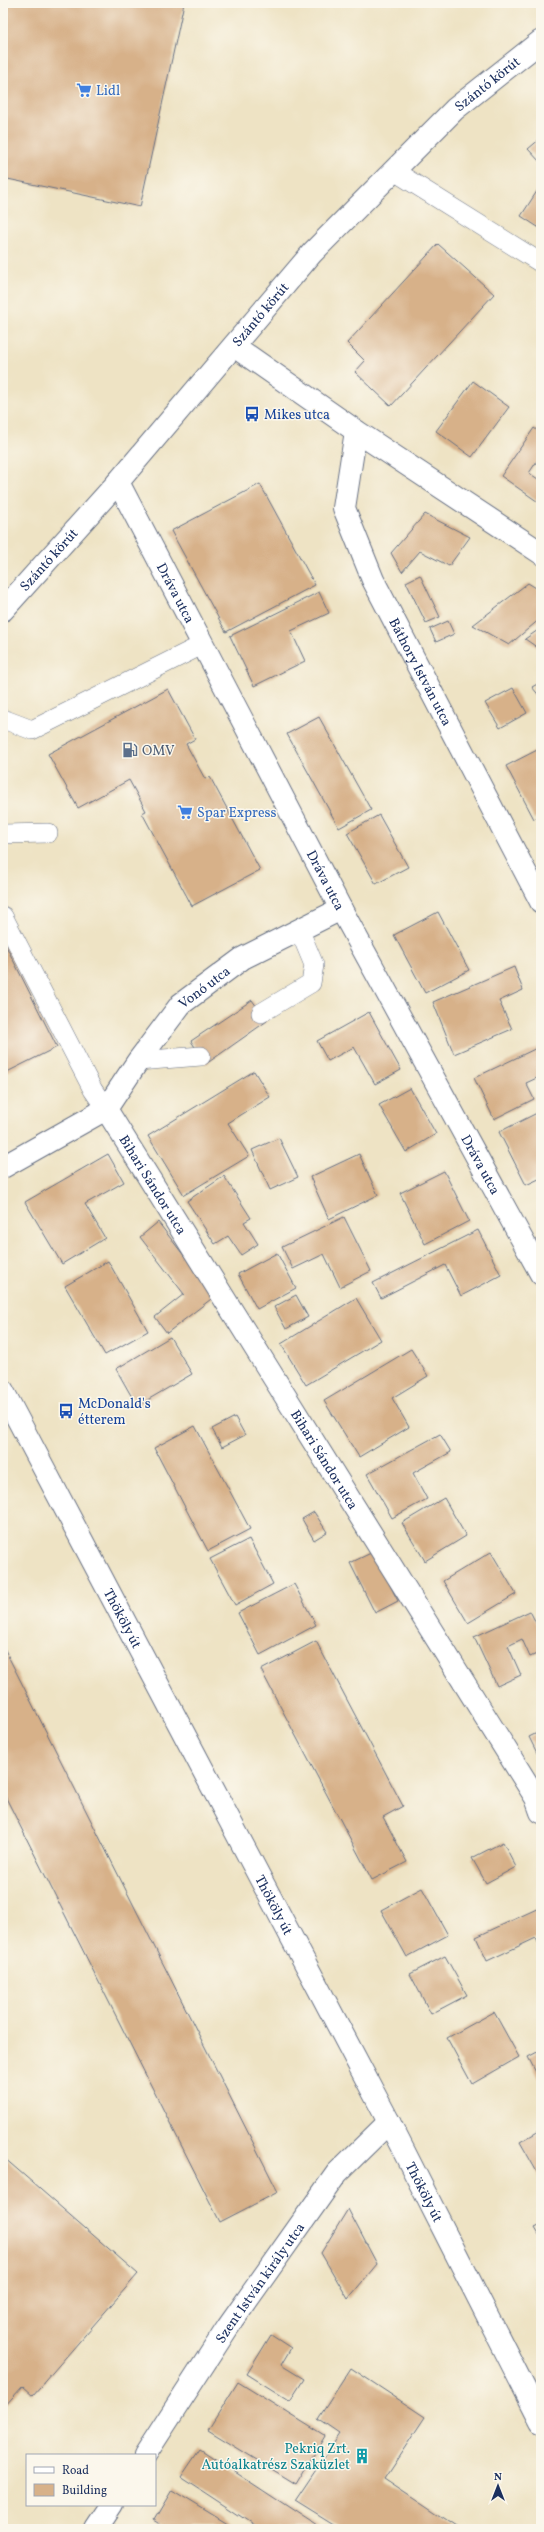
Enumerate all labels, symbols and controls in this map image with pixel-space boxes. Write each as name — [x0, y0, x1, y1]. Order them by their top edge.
street label: Szántó körút — [451, 53, 525, 117]
supermarket icon: Lidl — [75, 81, 93, 99]
place label: Lidl — [96, 82, 120, 101]
street label: Szántó körút — [229, 279, 294, 351]
bus stop icon: Mikes utca — [243, 405, 261, 423]
place label: Mikes utca — [264, 406, 330, 425]
street label: Szántó körút — [16, 525, 83, 596]
street label: Dráva utca — [151, 560, 198, 627]
street label: Báthory István utca — [383, 615, 456, 730]
fuel station icon: OMV — [121, 741, 139, 759]
place label: OMV — [142, 742, 175, 761]
supermarket icon: Spar Express — [176, 803, 194, 821]
place label: Spar Express — [197, 804, 277, 823]
street label: Dráva utca — [301, 847, 348, 914]
street label: Vonó utca — [175, 962, 235, 1014]
street label: Bihari Sándor utca — [114, 1132, 190, 1239]
street label: Dráva utca — [456, 1132, 504, 1199]
place label: McDonald's étterem — [78, 1395, 151, 1430]
bus stop icon: McDonald's étterem — [57, 1402, 75, 1420]
street label: Bihari Sándor utca — [285, 1407, 362, 1514]
street label: Thököly út — [98, 1586, 145, 1652]
street label: Thököly út — [249, 1872, 297, 1939]
street label: Thököly út — [400, 2159, 446, 2226]
street label: Szent István király utca — [212, 2219, 310, 2348]
place label: Pekriq Zrt. Autóalkatrész Szaküzlet — [202, 2440, 350, 2475]
building icon: Pekriq Zrt. Autóalkatrész Szaküzlet — [353, 2447, 371, 2465]
legend — [26, 2454, 156, 2506]
text: Road — [62, 2463, 89, 2479]
north arrow — [478, 2466, 518, 2506]
text: N — [494, 2470, 502, 2485]
text: Building — [62, 2483, 107, 2499]

